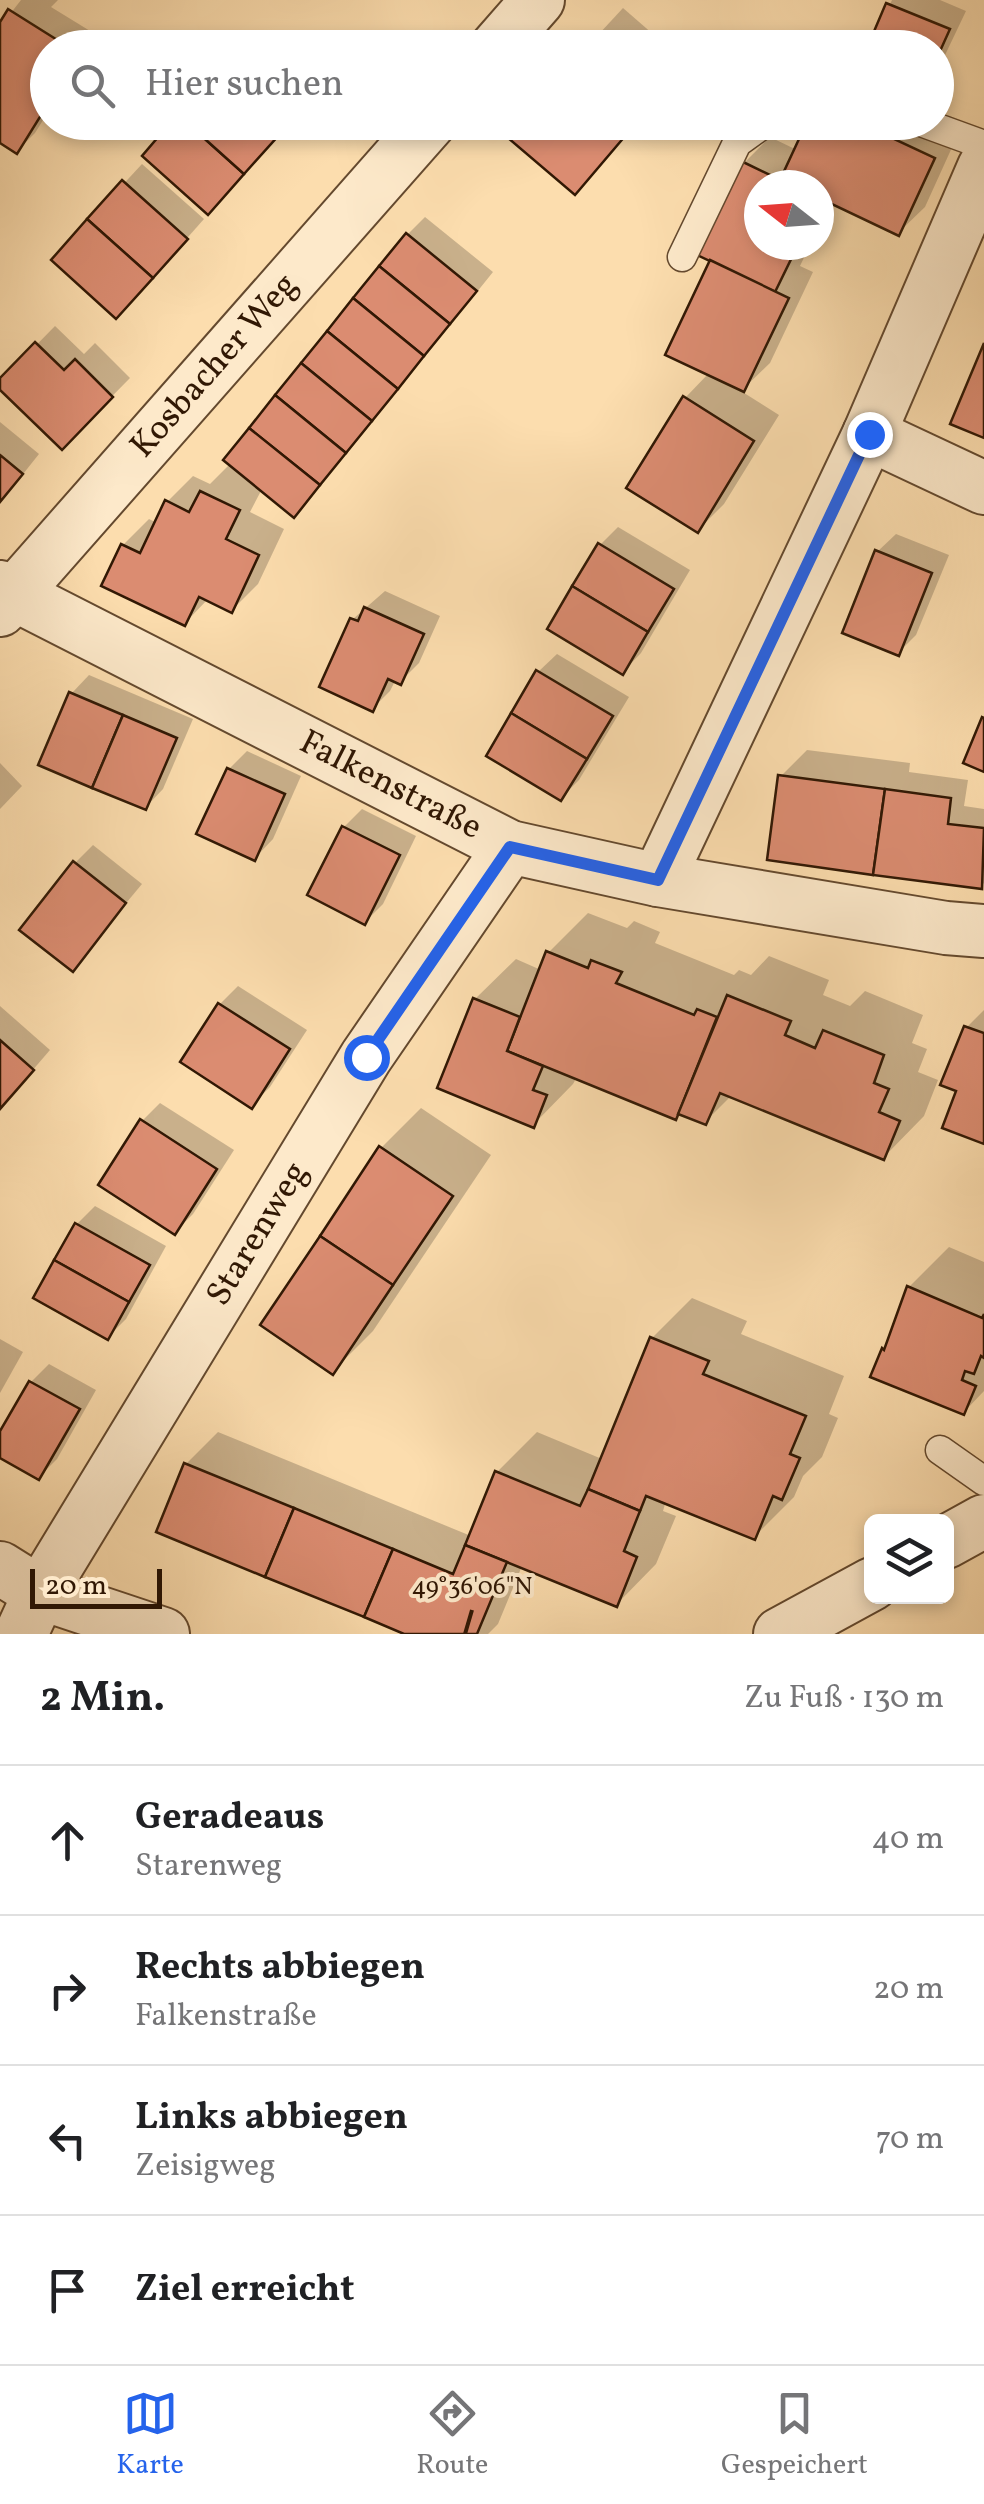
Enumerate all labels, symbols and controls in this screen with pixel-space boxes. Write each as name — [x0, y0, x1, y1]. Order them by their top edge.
search box — [30, 30, 954, 140]
icon: search — [65, 58, 120, 113]
text: Hier suchen — [145, 59, 344, 112]
north arrow — [744, 170, 834, 260]
street label: Kosbacher Weg — [120, 263, 310, 469]
route end — [847, 412, 893, 458]
street label: Falkenstraße — [291, 719, 490, 852]
route start — [344, 1035, 390, 1081]
street label: Starenweg — [196, 1153, 321, 1316]
map controls — [864, 1514, 954, 1604]
button: layers — [864, 1514, 954, 1604]
scale bar — [30, 1564, 162, 1608]
text: 20 m — [45, 1567, 107, 1606]
text: 49°36'06"N — [411, 1570, 533, 1605]
text: 2 Min. — [40, 1670, 165, 1729]
text: Zu Fuß · 130 m — [744, 1677, 944, 1721]
text: Geradeaus — [135, 1792, 324, 1845]
icon: ahead — [40, 1813, 95, 1868]
text: 40 m — [872, 1818, 944, 1862]
text: Starenweg — [135, 1845, 282, 1889]
text: Rechts abbiegen — [135, 1942, 425, 1995]
icon: right — [40, 1963, 95, 2018]
text: 20 m — [873, 1968, 944, 2012]
text: Falkenstraße — [135, 1995, 317, 2039]
text: Links abbiegen — [135, 2092, 408, 2145]
icon: left — [40, 2113, 95, 2168]
text: 70 m — [876, 2118, 944, 2162]
text: Zeisigweg — [135, 2145, 276, 2189]
icon: arrive — [40, 2263, 95, 2318]
text: Ziel erreicht — [135, 2264, 355, 2317]
tab: Karte — [116, 2386, 184, 2485]
tab: Route — [416, 2386, 488, 2485]
tab: Gespeichert — [721, 2386, 868, 2485]

